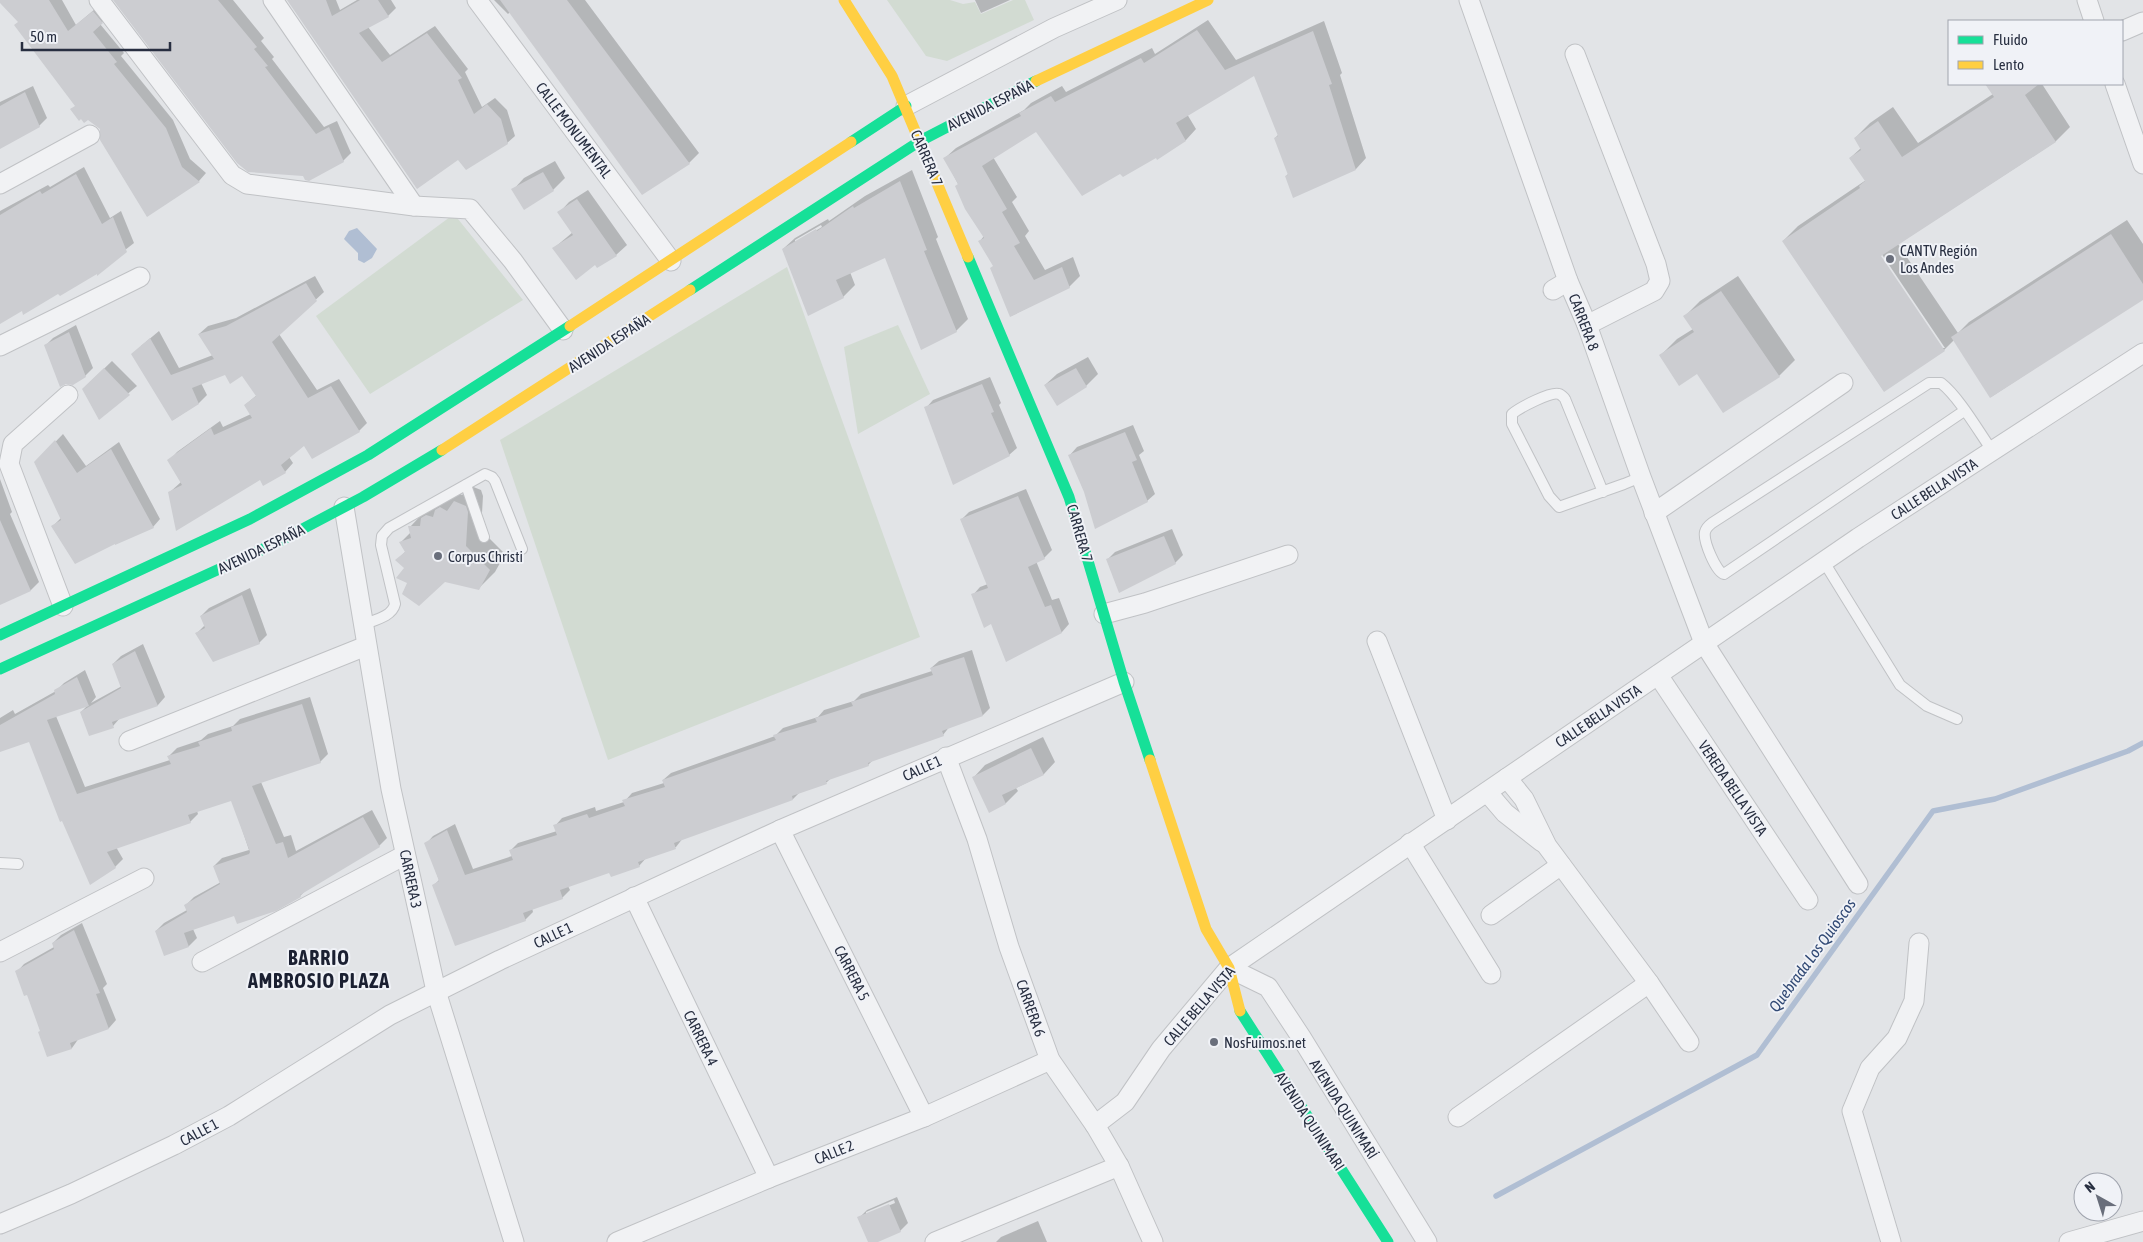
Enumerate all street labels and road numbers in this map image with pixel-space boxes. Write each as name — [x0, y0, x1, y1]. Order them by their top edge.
street label: AVENIDA ESPAÑA — [944, 76, 1036, 134]
street label: CALLE MONUMENTAL — [533, 79, 616, 181]
street label: CARRERA 7 — [908, 127, 946, 189]
street label: CARRERA 8 — [1565, 291, 1603, 353]
street label: AVENIDA ESPAÑA — [565, 310, 654, 376]
street label: CALLE BELLA VISTA — [1888, 454, 1981, 523]
street label: CARRERA 7 — [1064, 502, 1096, 564]
street label: AVENIDA ESPAÑA — [215, 520, 308, 577]
street label: CALLE BELLA VISTA — [1552, 681, 1645, 751]
street label: VEREDA BELLA VISTA — [1695, 737, 1771, 839]
street label: CALLE 1 — [900, 752, 944, 784]
street label: CARRERA 3 — [397, 848, 425, 910]
street label: CALLE 1 — [531, 919, 575, 951]
street label: CARRERA 5 — [831, 943, 873, 1003]
street label: CALLE BELLA VISTA — [1160, 962, 1238, 1049]
street label: CARRERA 6 — [1013, 977, 1049, 1039]
street label: CARRERA 4 — [680, 1008, 722, 1068]
street label: AVENIDA QUINIMARÍ — [1307, 1056, 1382, 1162]
street label: AVENIDA QUINIMARI — [1272, 1069, 1348, 1173]
street label: CALLE 1 — [177, 1115, 221, 1149]
street label: CALLE 2 — [812, 1136, 856, 1168]

